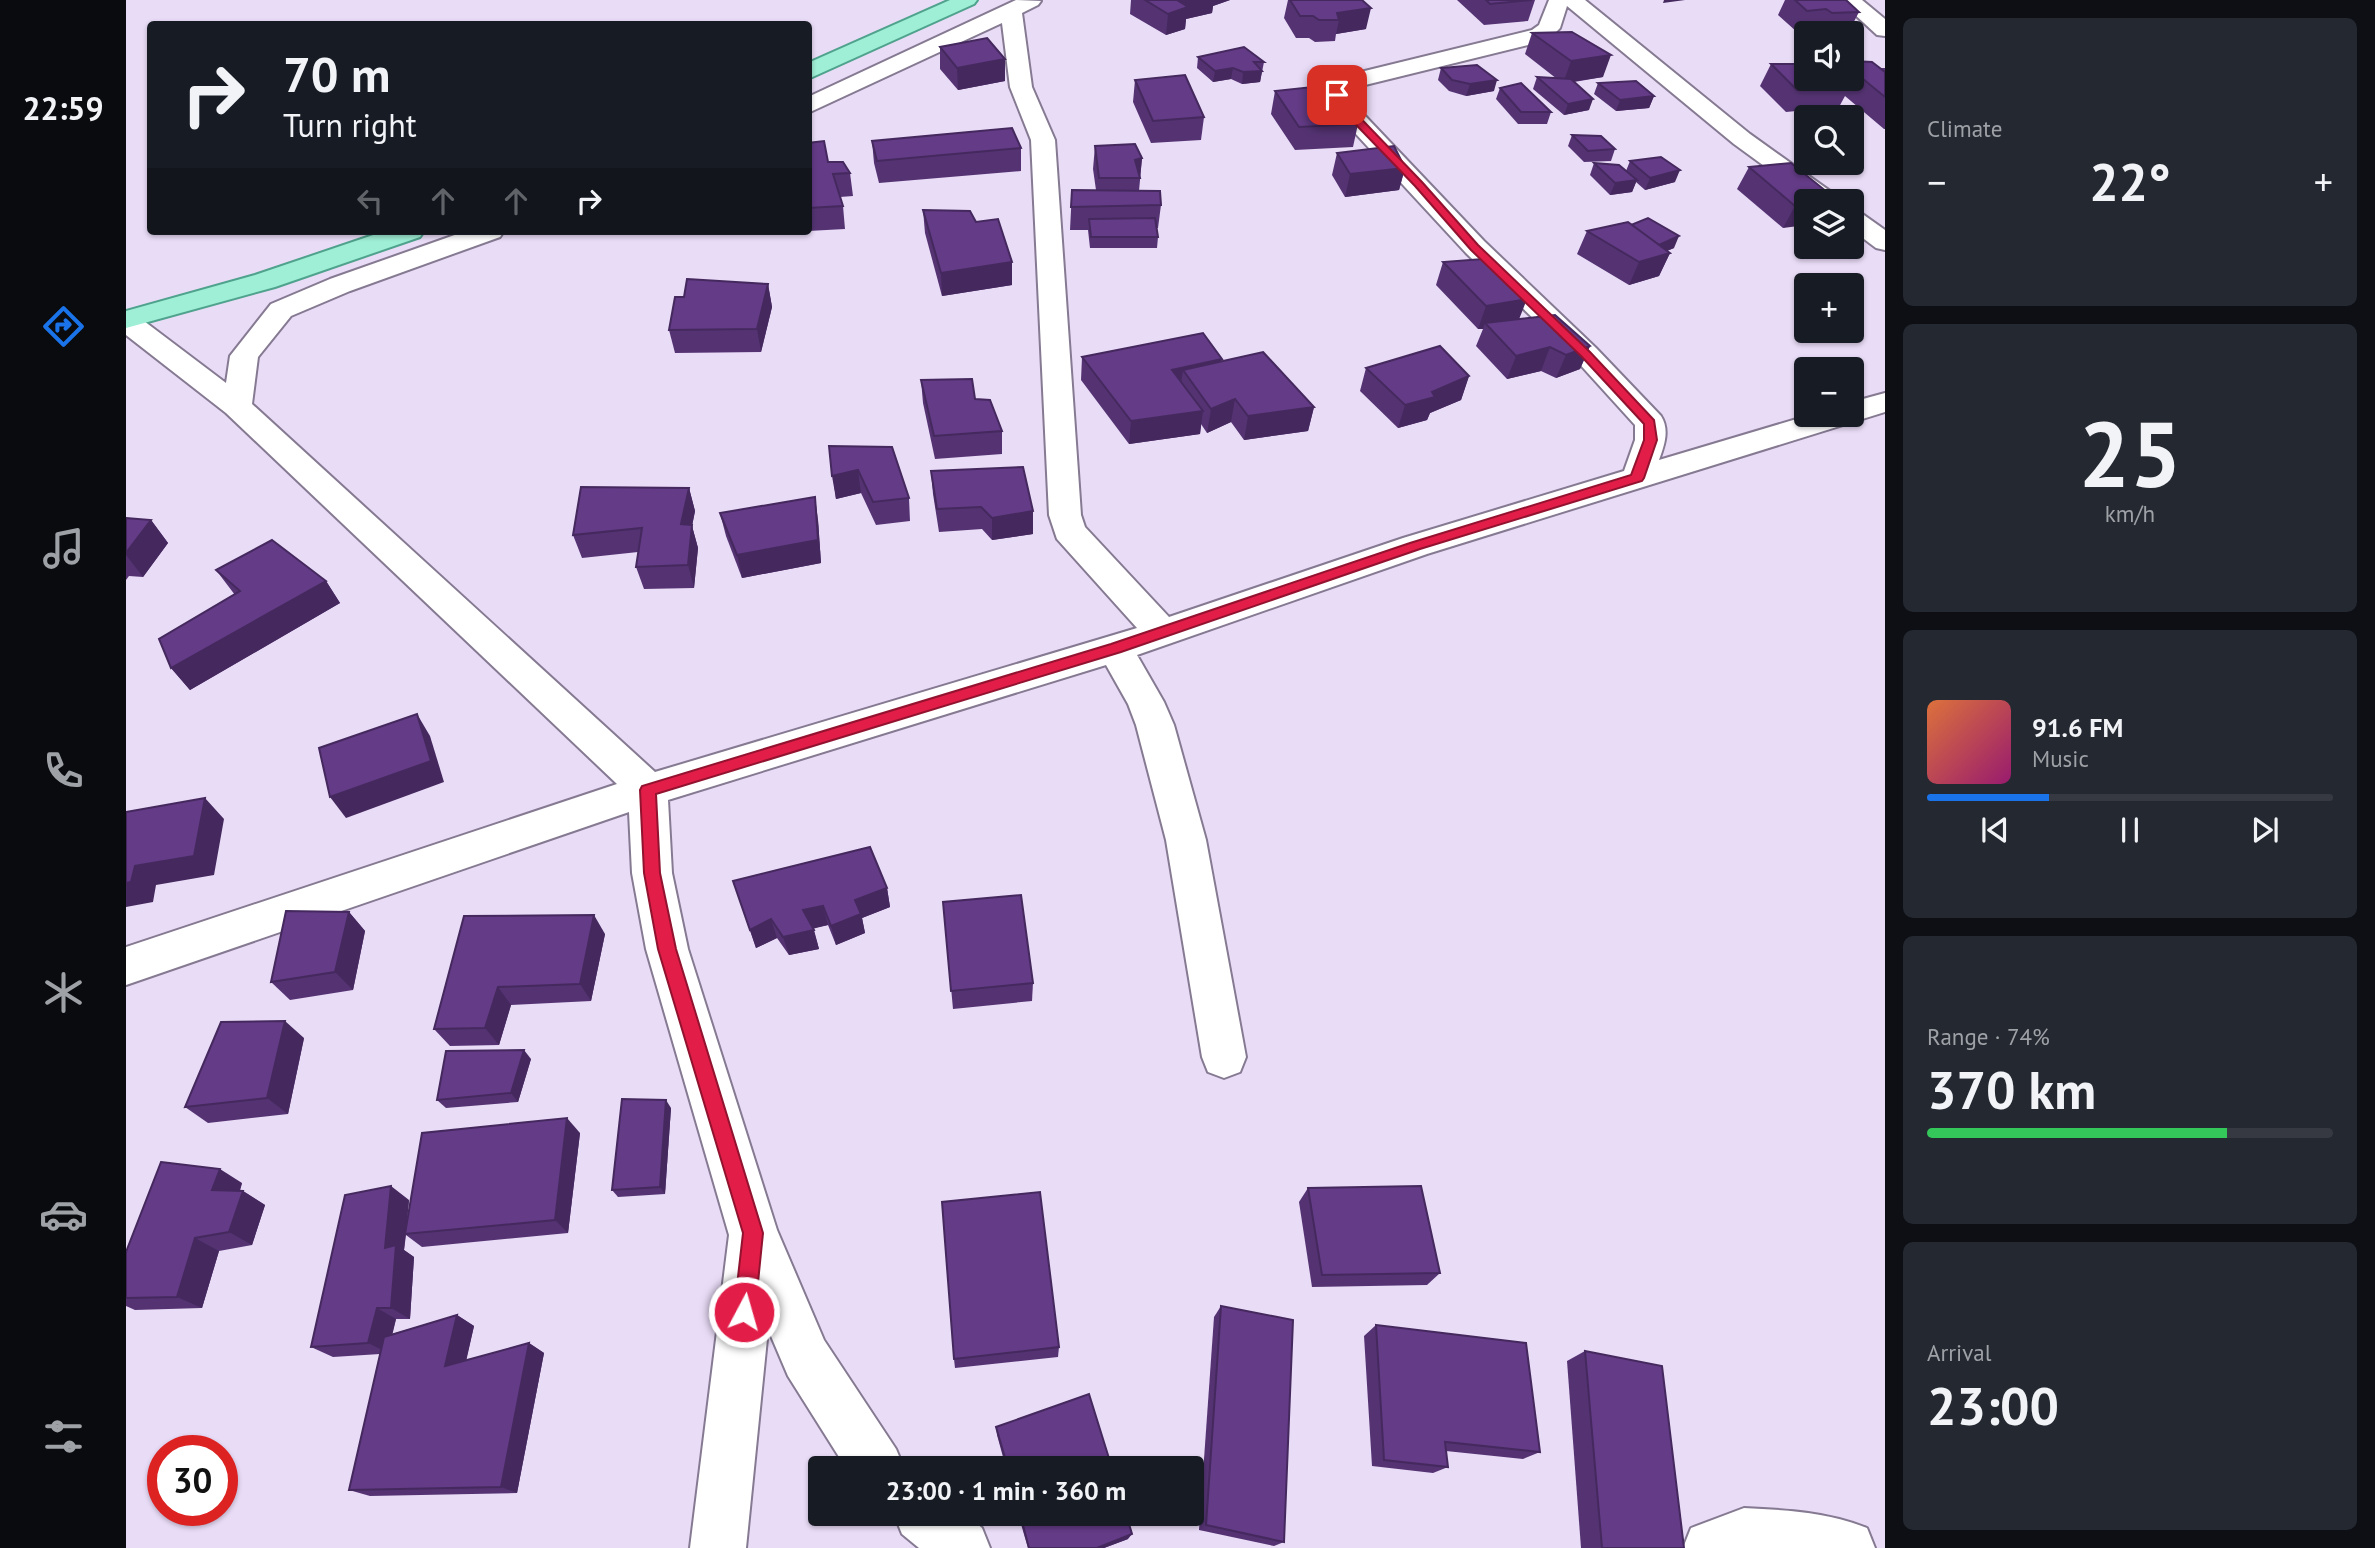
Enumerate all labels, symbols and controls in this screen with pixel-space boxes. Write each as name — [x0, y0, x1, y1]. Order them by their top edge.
map controls — [1794, 21, 1864, 427]
button: sound — [1794, 21, 1864, 91]
text: 70 m — [283, 42, 390, 106]
icon: right — [168, 49, 259, 140]
pin — [1307, 65, 1367, 125]
icon: arrive — [1318, 76, 1356, 114]
text: 22:59 — [22, 87, 104, 129]
text: Turn right — [283, 104, 417, 146]
button: search — [1794, 105, 1864, 175]
text: Climate — [1927, 114, 2002, 143]
text: 22° — [2089, 148, 2171, 215]
text: − — [1927, 157, 1946, 206]
text: + — [2314, 157, 2333, 206]
icon: left — [351, 182, 389, 220]
icon: ahead — [424, 182, 462, 220]
icon: ahead — [497, 182, 535, 220]
icon: right — [570, 182, 608, 220]
button: layers — [1794, 189, 1864, 259]
button: + — [1794, 273, 1864, 343]
icon: directions — [39, 302, 88, 351]
button: − — [1794, 357, 1864, 427]
text: 25 — [2078, 394, 2182, 512]
text: km/h — [2105, 499, 2155, 528]
icon: music — [39, 524, 88, 573]
text: 91.6 FM — [2032, 711, 2123, 744]
text: Music — [2032, 744, 2089, 773]
icon: phone — [39, 746, 88, 795]
icon: previous — [1976, 811, 2014, 849]
icon: pause — [2111, 811, 2149, 849]
icon: next — [2246, 811, 2284, 849]
icon: climate — [39, 968, 88, 1017]
text: Range · 74% — [1927, 1022, 2050, 1051]
text: 370 km — [1927, 1056, 2096, 1123]
icon: car — [39, 1190, 88, 1239]
position arrow — [707, 1275, 781, 1349]
text: Arrival — [1927, 1338, 1991, 1367]
text: 23:00 — [1927, 1372, 2059, 1439]
icon: filters — [39, 1412, 88, 1461]
speed limit sign: 30 — [147, 1435, 238, 1526]
text: 23:00 · 1 min · 360 m — [886, 1474, 1126, 1507]

